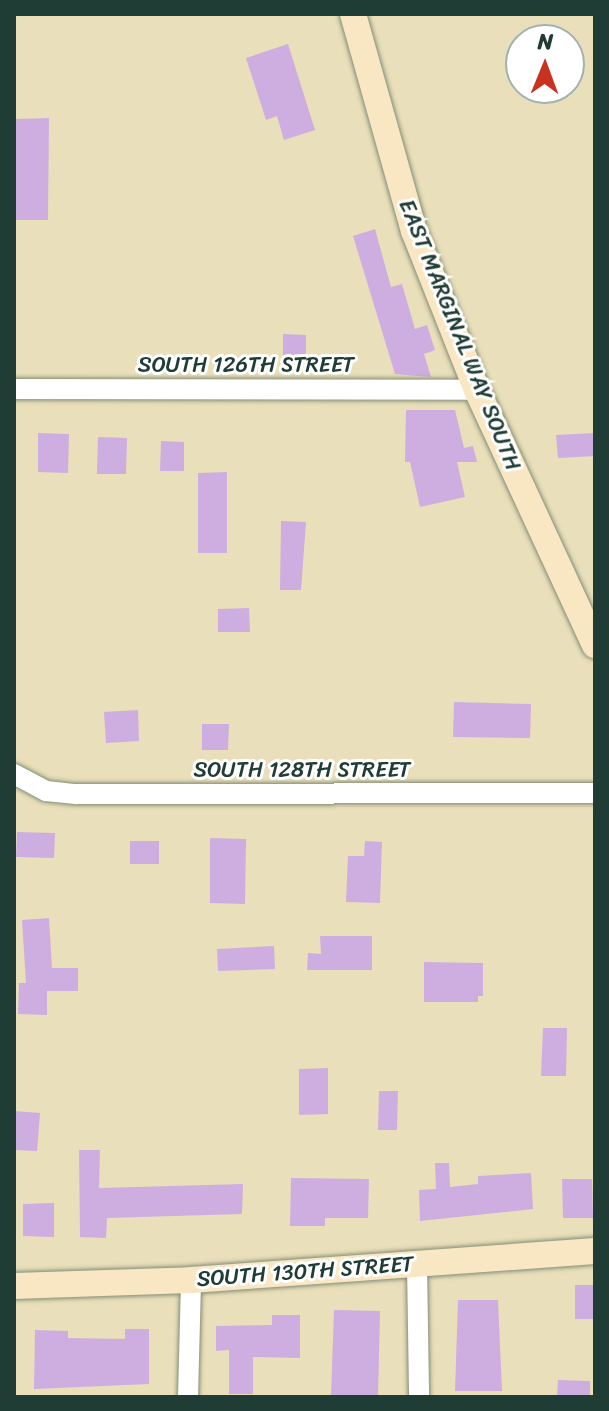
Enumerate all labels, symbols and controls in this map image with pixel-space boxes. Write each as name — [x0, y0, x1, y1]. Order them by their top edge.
text: N — [537, 22, 553, 61]
north arrow — [505, 24, 585, 104]
street label: EAST MARGINAL WAY SOUTH — [394, 197, 526, 473]
street label: SOUTH 126TH STREET — [137, 352, 355, 378]
street label: SOUTH 128TH STREET — [192, 757, 412, 783]
street label: SOUTH 130TH STREET — [195, 1250, 415, 1292]

